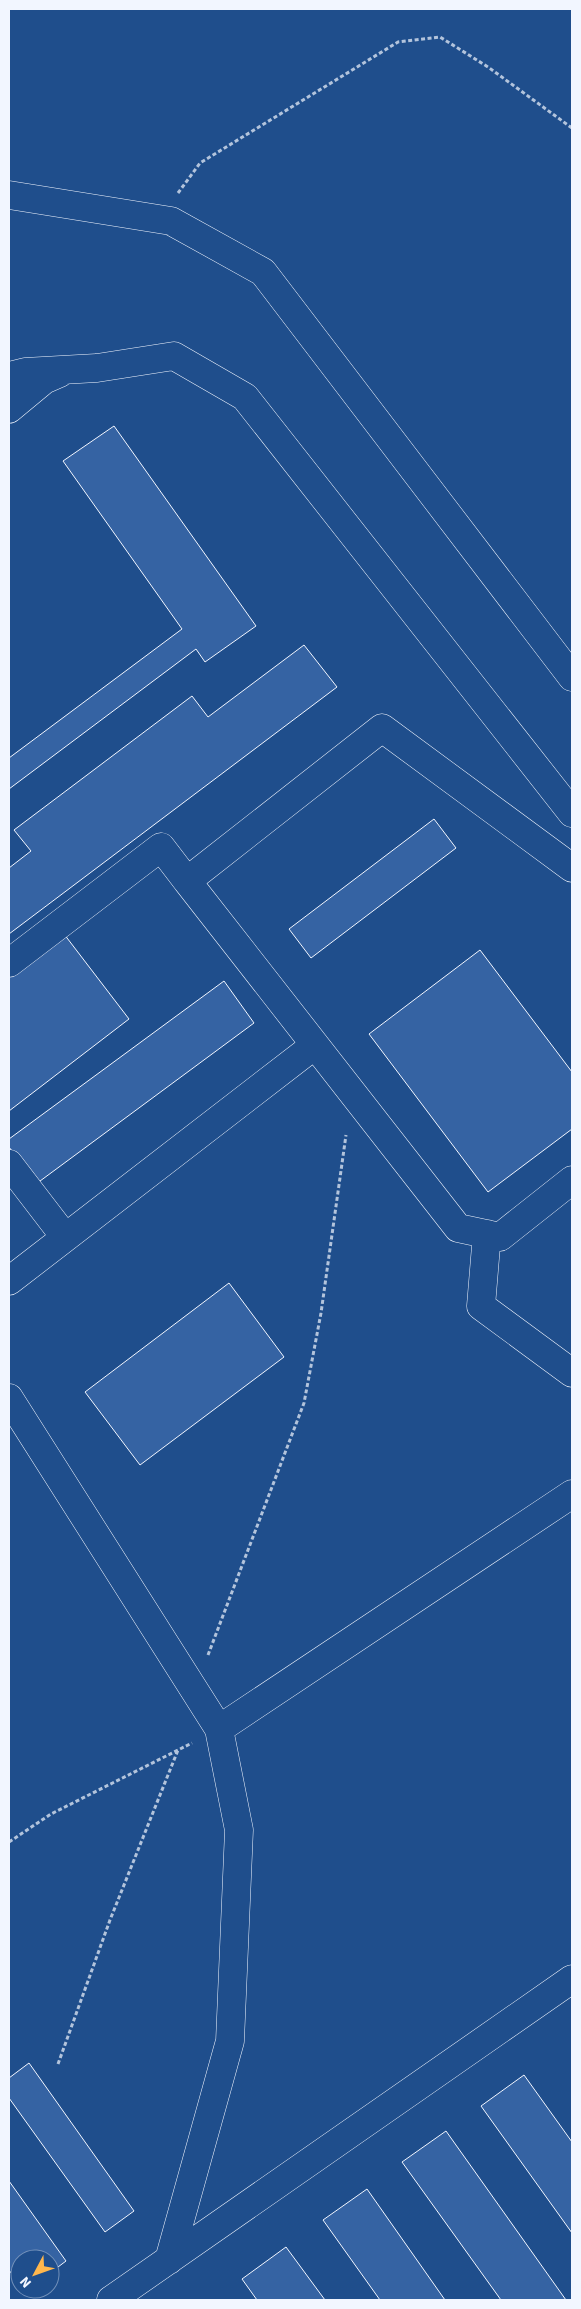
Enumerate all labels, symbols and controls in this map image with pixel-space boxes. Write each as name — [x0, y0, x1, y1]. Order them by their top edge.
north arrow — [10, 2249, 60, 2299]
text: N — [15, 2272, 37, 2292]

